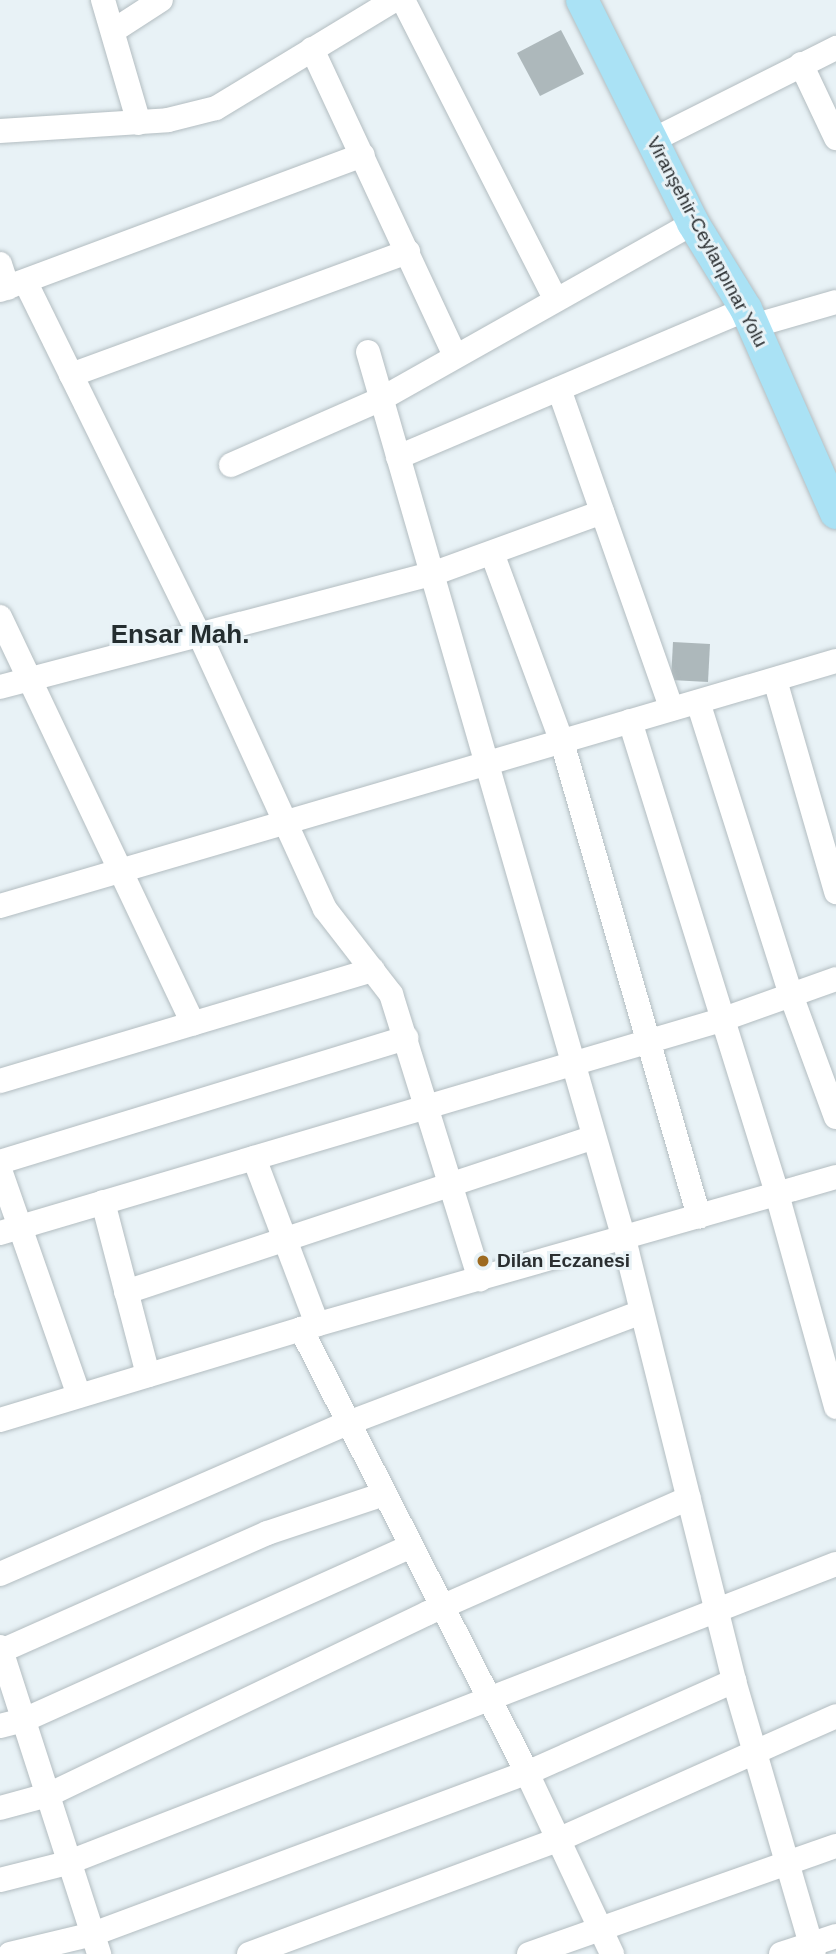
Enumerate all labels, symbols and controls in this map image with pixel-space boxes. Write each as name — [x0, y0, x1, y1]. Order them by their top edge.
street label: Viranşehir-Ceylanpınar Yolu — [642, 133, 772, 351]
district label: Ensar Mah. — [111, 619, 249, 651]
place label: Dilan Eczanesi — [497, 1250, 630, 1272]
marker: Dilan Eczanesi — [475, 1253, 491, 1269]

